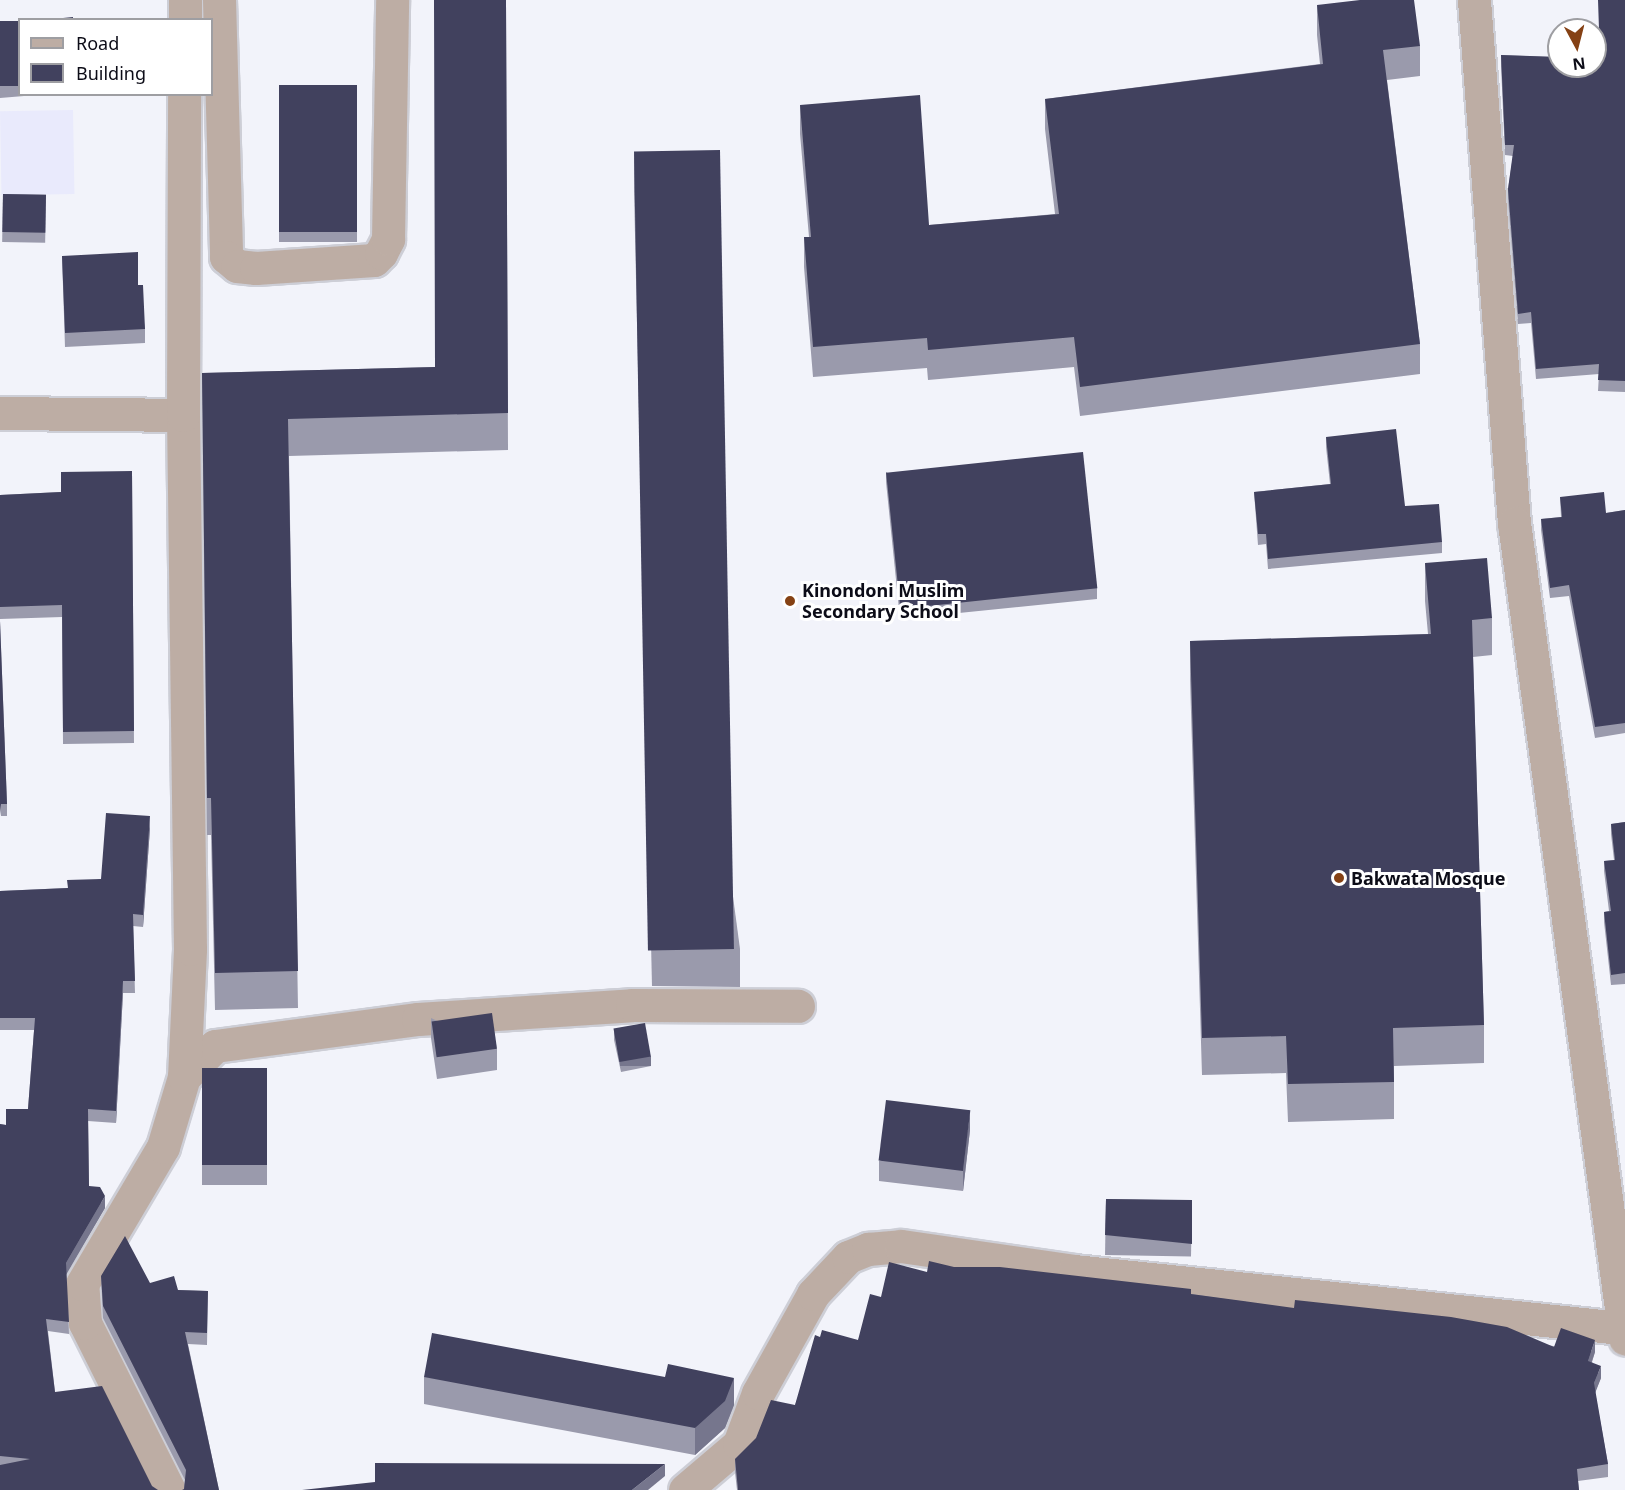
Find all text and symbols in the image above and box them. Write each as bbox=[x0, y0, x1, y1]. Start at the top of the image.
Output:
legend bbox=[18, 18, 213, 96]
north arrow bbox=[1547, 18, 1607, 78]
text: Road bbox=[76, 31, 119, 55]
text: N bbox=[1571, 52, 1587, 76]
text: Building bbox=[76, 61, 146, 85]
place label: Kinondoni Muslim Secondary School bbox=[802, 580, 964, 622]
marker: Kinondoni Muslim Secondary School bbox=[783, 594, 797, 608]
place label: Bakwata Mosque bbox=[1351, 867, 1505, 889]
marker: Bakwata Mosque bbox=[1332, 871, 1346, 885]

